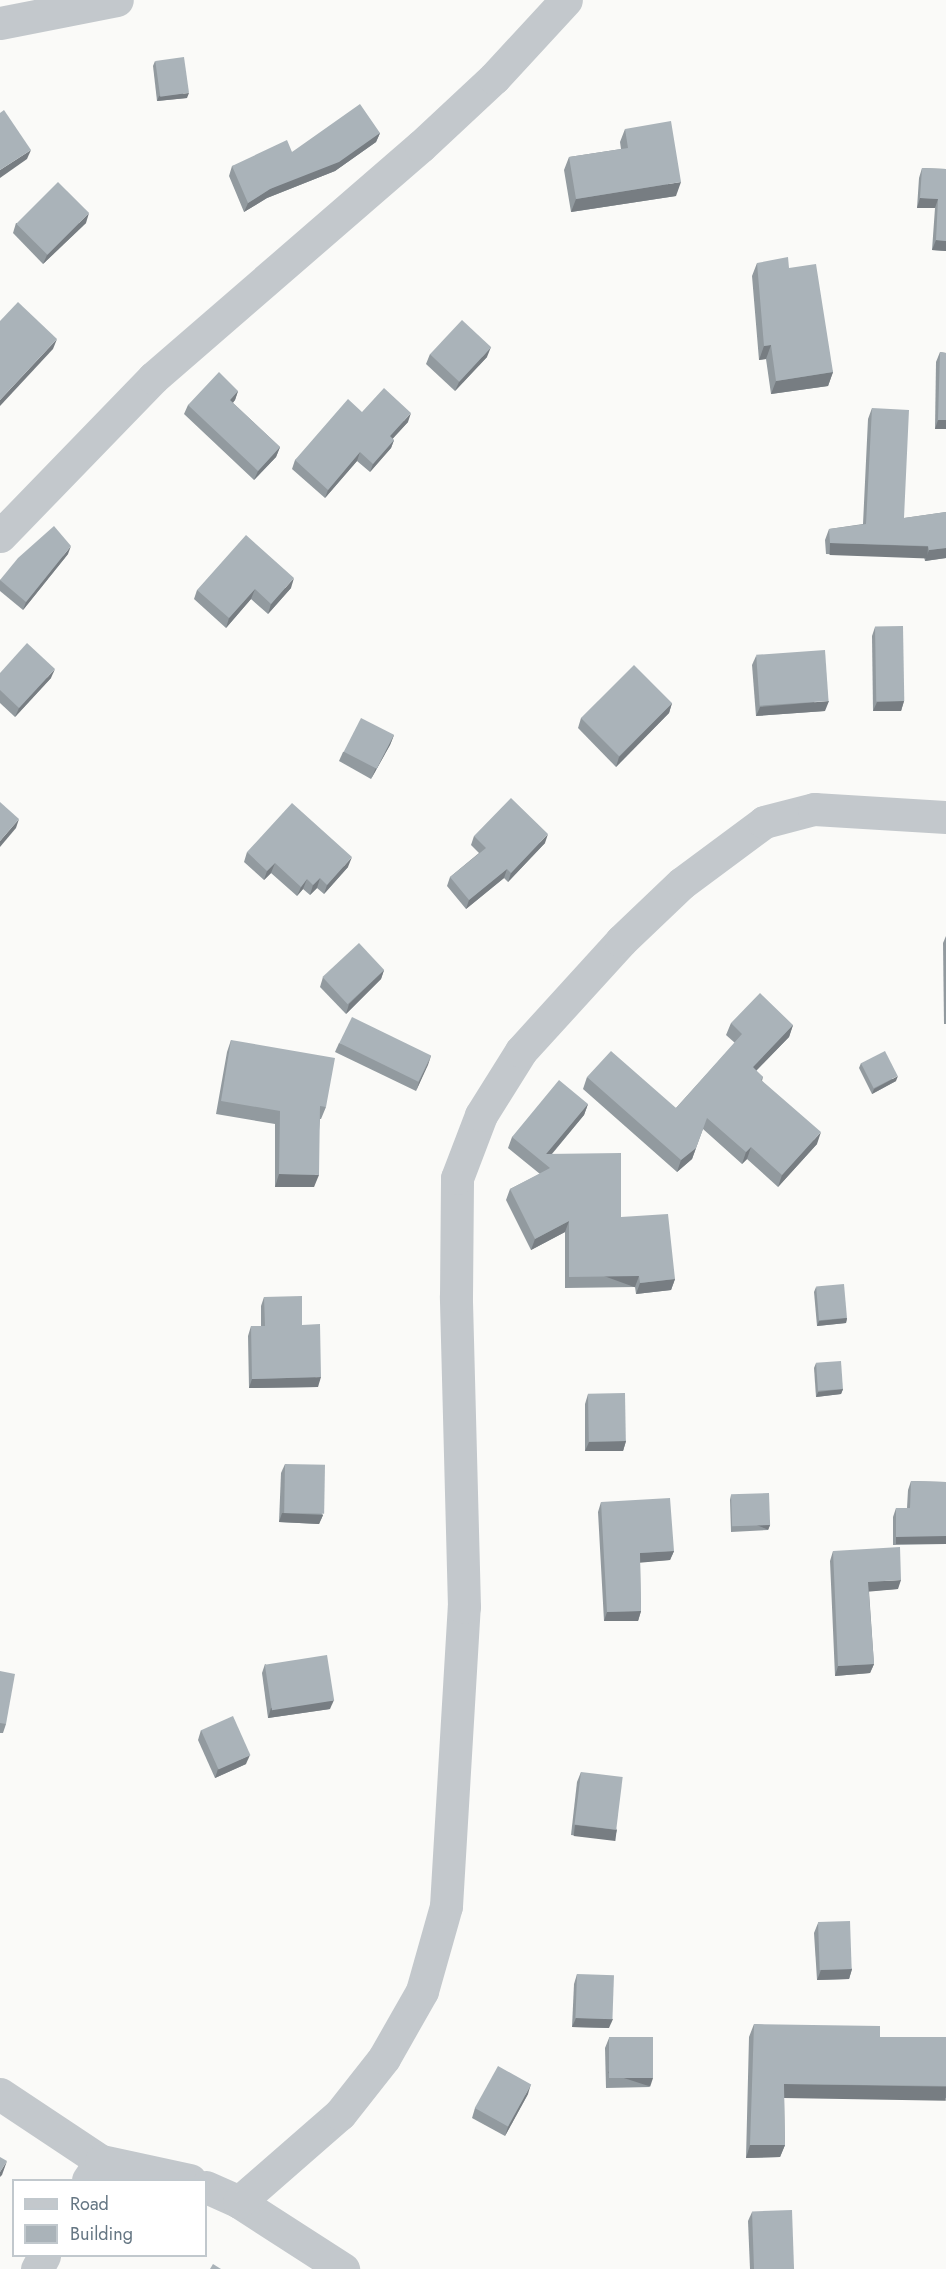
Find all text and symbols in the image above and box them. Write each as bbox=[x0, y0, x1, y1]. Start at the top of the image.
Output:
legend bbox=[12, 2179, 207, 2257]
text: Road bbox=[70, 2191, 109, 2217]
text: Building bbox=[70, 2221, 133, 2247]

